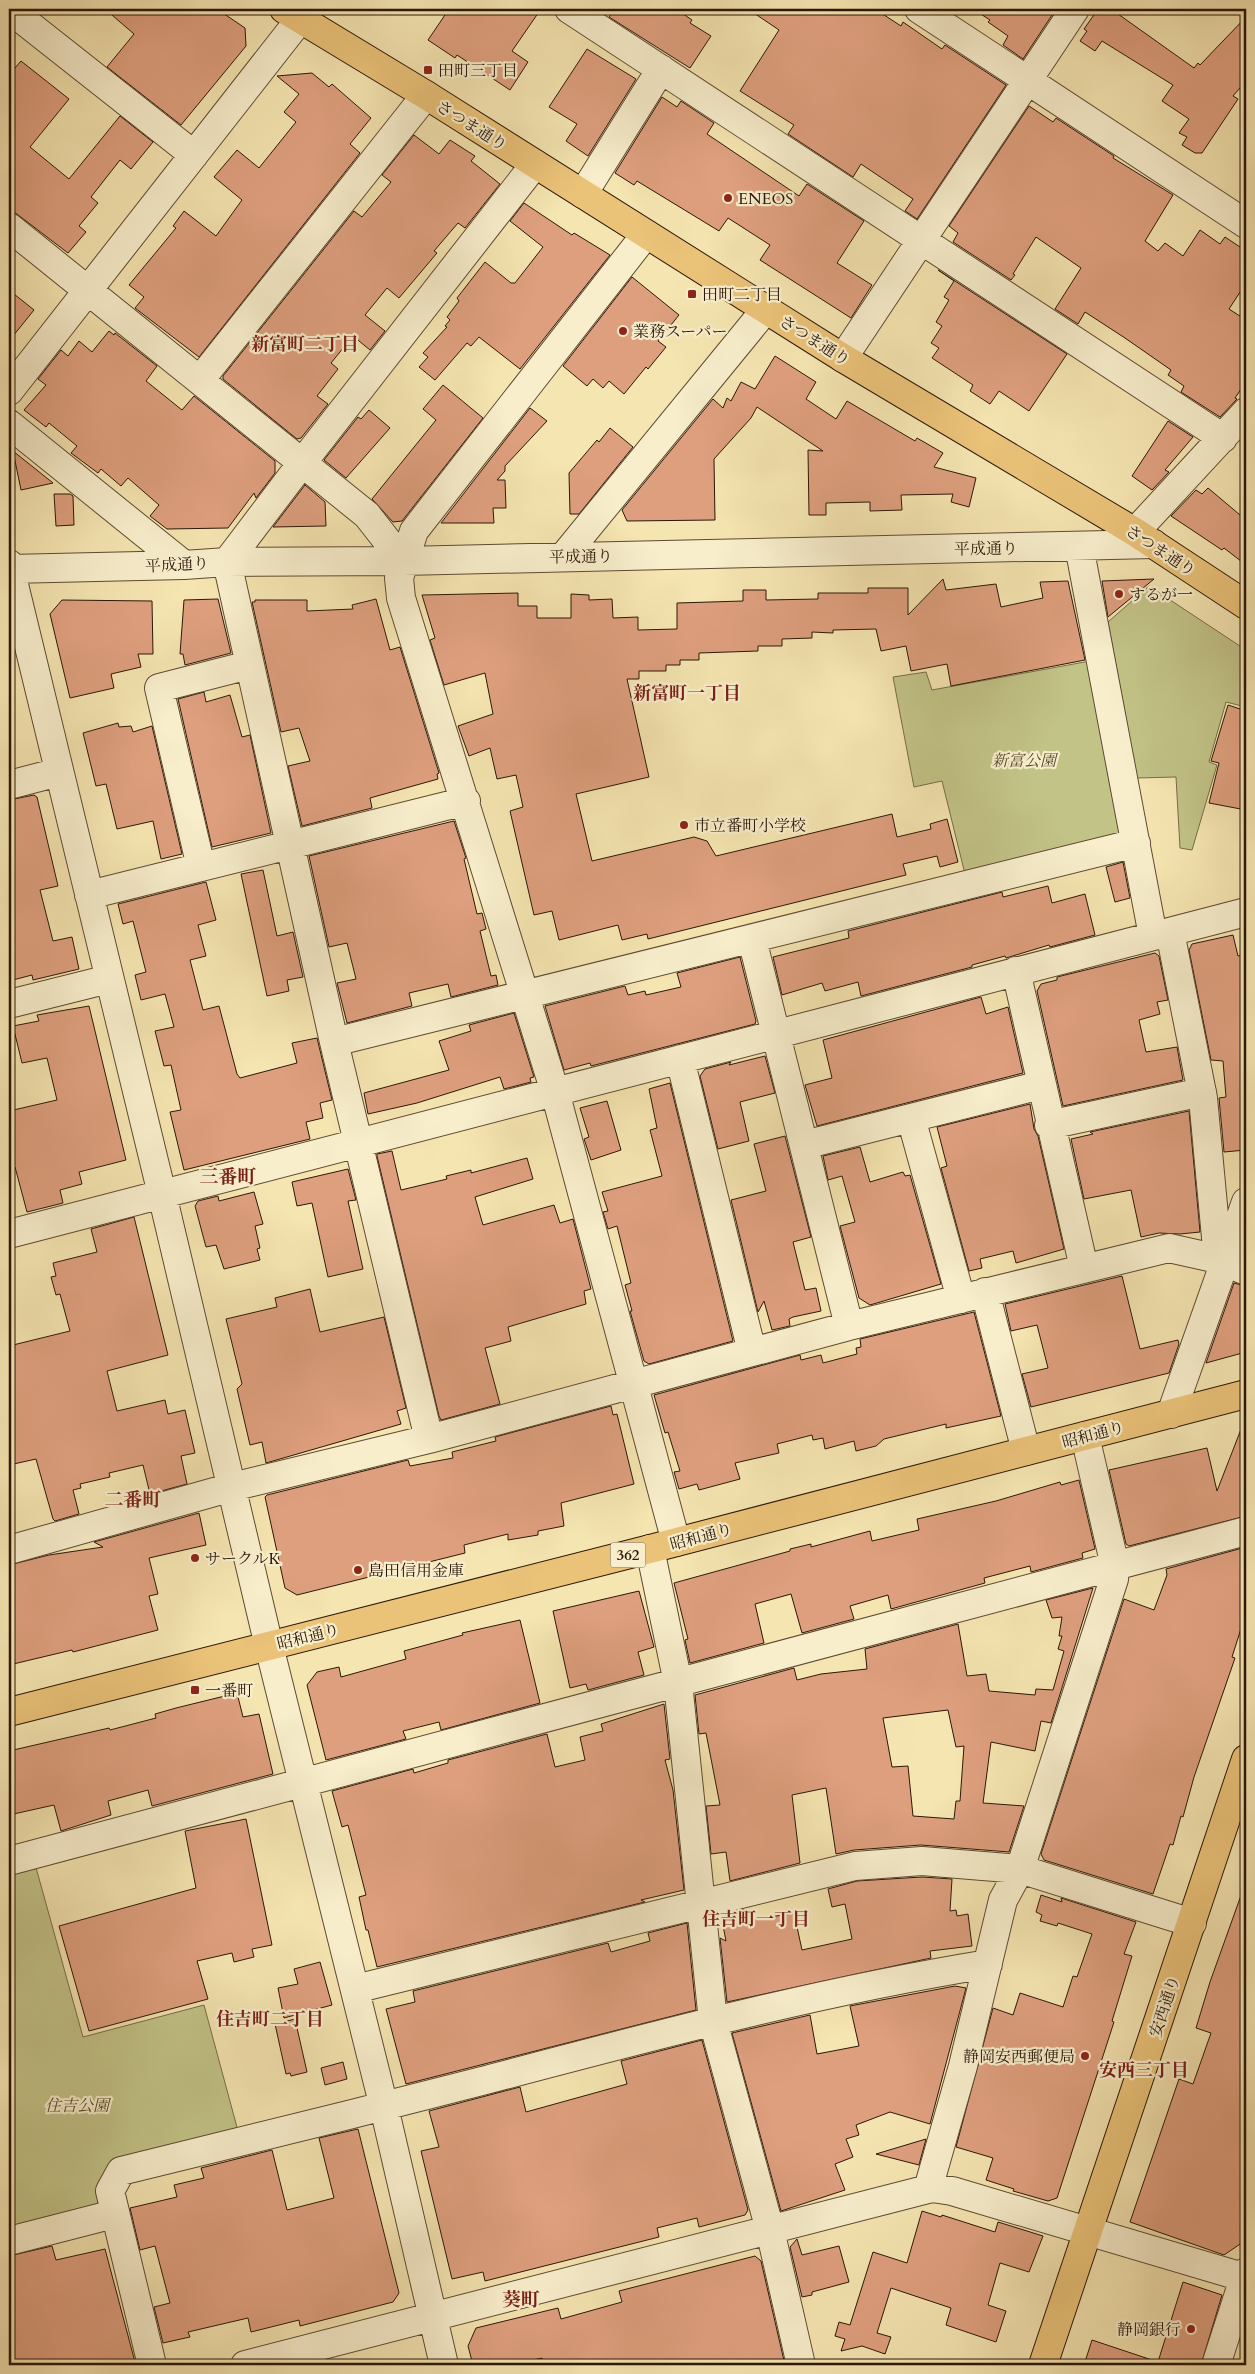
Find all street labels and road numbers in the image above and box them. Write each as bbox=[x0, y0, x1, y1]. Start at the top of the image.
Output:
street label: さつま通り bbox=[432, 95, 511, 156]
street label: さつま通り bbox=[775, 310, 854, 371]
street label: さつま通り bbox=[1121, 520, 1200, 582]
street label: 平成通り bbox=[954, 537, 1018, 561]
street label: 平成通り bbox=[549, 545, 613, 569]
street label: 平成通り bbox=[145, 552, 210, 578]
street label: 昭和通り bbox=[1059, 1416, 1127, 1454]
street label: 昭和通り bbox=[667, 1518, 735, 1556]
road number: 362 bbox=[610, 1542, 646, 1568]
street label: 昭和通り bbox=[275, 1619, 342, 1655]
street label: 安西通り bbox=[1145, 1972, 1185, 2040]

